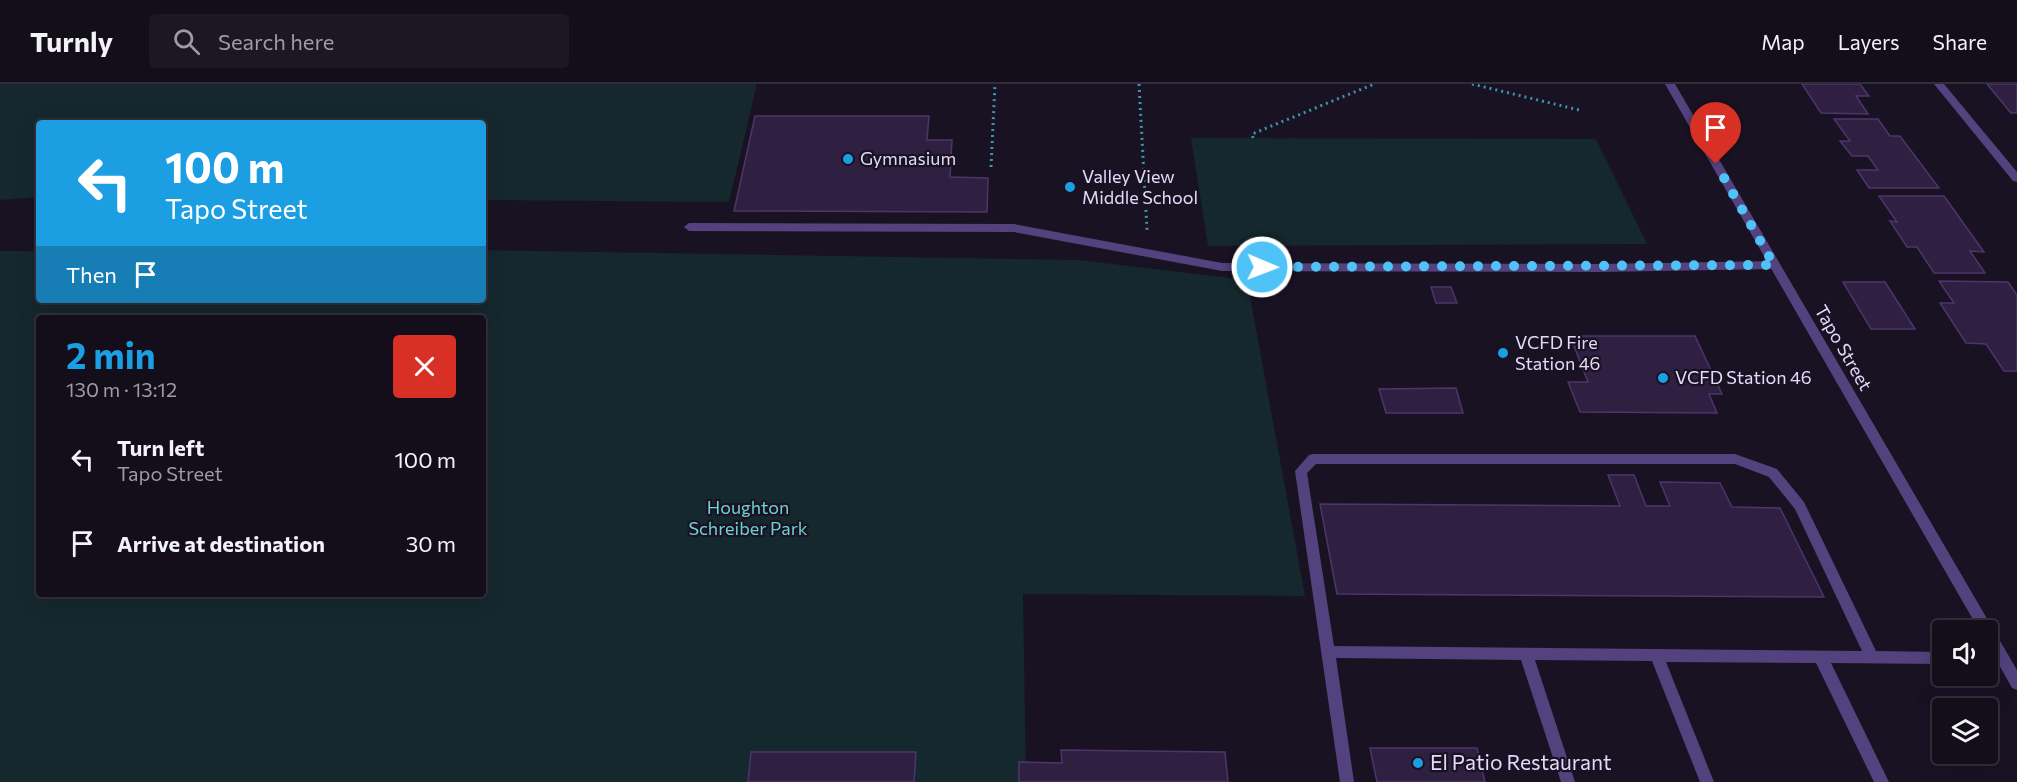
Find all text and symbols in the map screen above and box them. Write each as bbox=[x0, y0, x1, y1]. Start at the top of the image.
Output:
search box bbox=[149, 14, 569, 68]
text: Turnly bbox=[30, 24, 113, 58]
icon: search bbox=[170, 25, 203, 58]
text: Search here bbox=[218, 28, 334, 55]
text: Map bbox=[1761, 29, 1805, 54]
text: Layers bbox=[1838, 29, 1900, 54]
text: Share bbox=[1933, 29, 1987, 54]
pin bbox=[1690, 102, 1741, 164]
icon: arrive bbox=[1699, 111, 1732, 144]
text: 100 m bbox=[165, 140, 285, 192]
icon: left bbox=[66, 144, 144, 222]
place label: Gymnasium bbox=[860, 147, 956, 169]
marker: Gymnasium bbox=[841, 152, 855, 166]
place label: Valley View Middle School bbox=[1082, 165, 1198, 208]
marker: Valley View Middle School bbox=[1063, 180, 1077, 194]
text: Tapo Street bbox=[165, 192, 308, 225]
position arrow bbox=[1230, 235, 1294, 299]
icon: arrive bbox=[129, 258, 162, 291]
text: Then bbox=[66, 261, 117, 288]
street label: Tapo Street bbox=[1811, 301, 1877, 394]
place label: VCFD Fire Station 46 bbox=[1515, 331, 1600, 374]
text: 2 min bbox=[66, 332, 156, 376]
button: close bbox=[393, 335, 456, 398]
marker: VCFD Fire Station 46 bbox=[1496, 346, 1510, 360]
place label: VCFD Station 46 bbox=[1675, 366, 1812, 388]
marker: VCFD Station 46 bbox=[1656, 371, 1670, 385]
text: 130 m · 13:12 bbox=[66, 377, 177, 401]
text: Turn left bbox=[117, 434, 204, 461]
icon: left bbox=[66, 443, 99, 476]
text: 100 m bbox=[394, 446, 456, 473]
text: Tapo Street bbox=[117, 461, 223, 485]
park label: Houghton Schreiber Park bbox=[688, 496, 808, 539]
icon: arrive bbox=[66, 527, 99, 560]
text: Arrive at destination bbox=[117, 530, 325, 557]
text: 30 m bbox=[406, 530, 456, 557]
map controls bbox=[1932, 620, 1998, 764]
button: sound bbox=[1932, 620, 1998, 686]
button: layers bbox=[1932, 698, 1998, 764]
place label: El Patio Restaurant bbox=[1430, 749, 1612, 774]
marker: El Patio Restaurant bbox=[1411, 756, 1425, 770]

